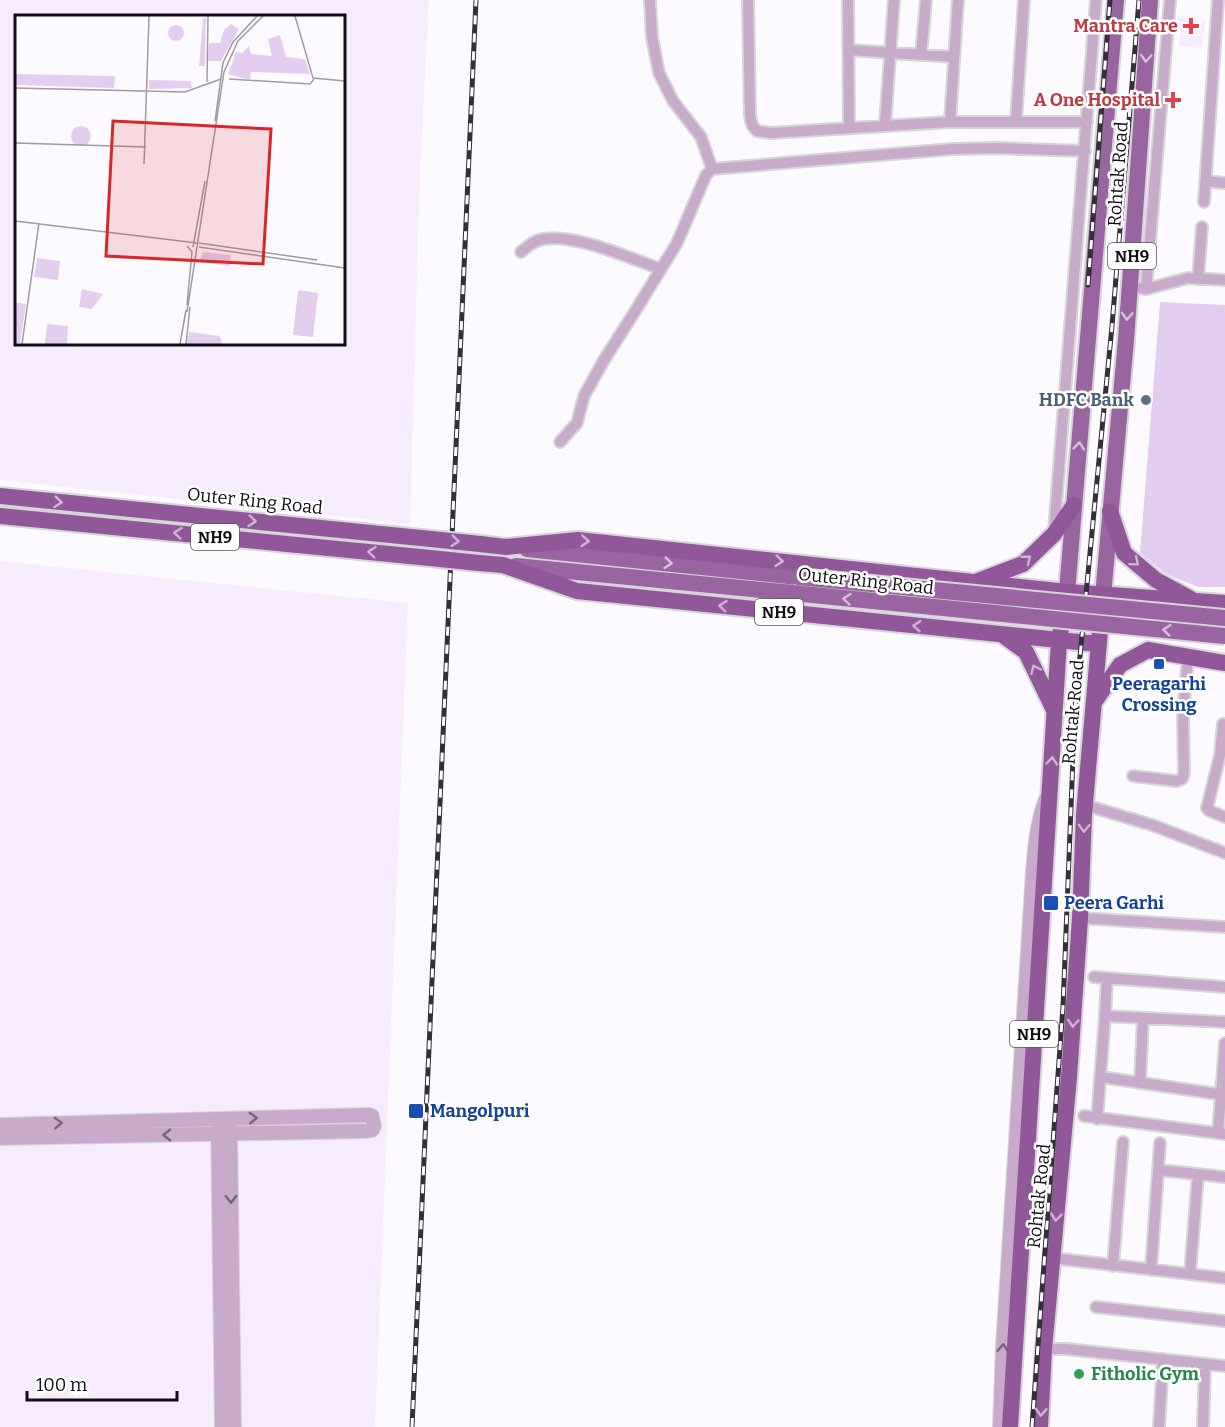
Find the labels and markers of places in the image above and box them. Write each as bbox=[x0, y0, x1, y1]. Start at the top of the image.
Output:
place label: Mantra Care bbox=[1073, 15, 1178, 37]
marker: Mantra Care bbox=[1182, 17, 1200, 35]
place label: A One Hospital bbox=[1034, 89, 1160, 111]
marker: A One Hospital bbox=[1164, 91, 1182, 109]
place label: HDFC Bank bbox=[1039, 389, 1134, 411]
marker: HDFC Bank bbox=[1139, 393, 1153, 407]
marker: Peeragarhi Crossing bbox=[1152, 657, 1166, 671]
place label: Peeragarhi Crossing bbox=[1112, 673, 1206, 716]
place label: Peera Garhi bbox=[1064, 892, 1164, 914]
marker: Peera Garhi bbox=[1042, 894, 1060, 912]
place label: Mangolpuri bbox=[430, 1100, 530, 1122]
marker: Mangolpuri bbox=[407, 1102, 425, 1120]
place label: Fitholic Gym bbox=[1091, 1363, 1199, 1385]
marker: Fitholic Gym bbox=[1072, 1367, 1086, 1381]

